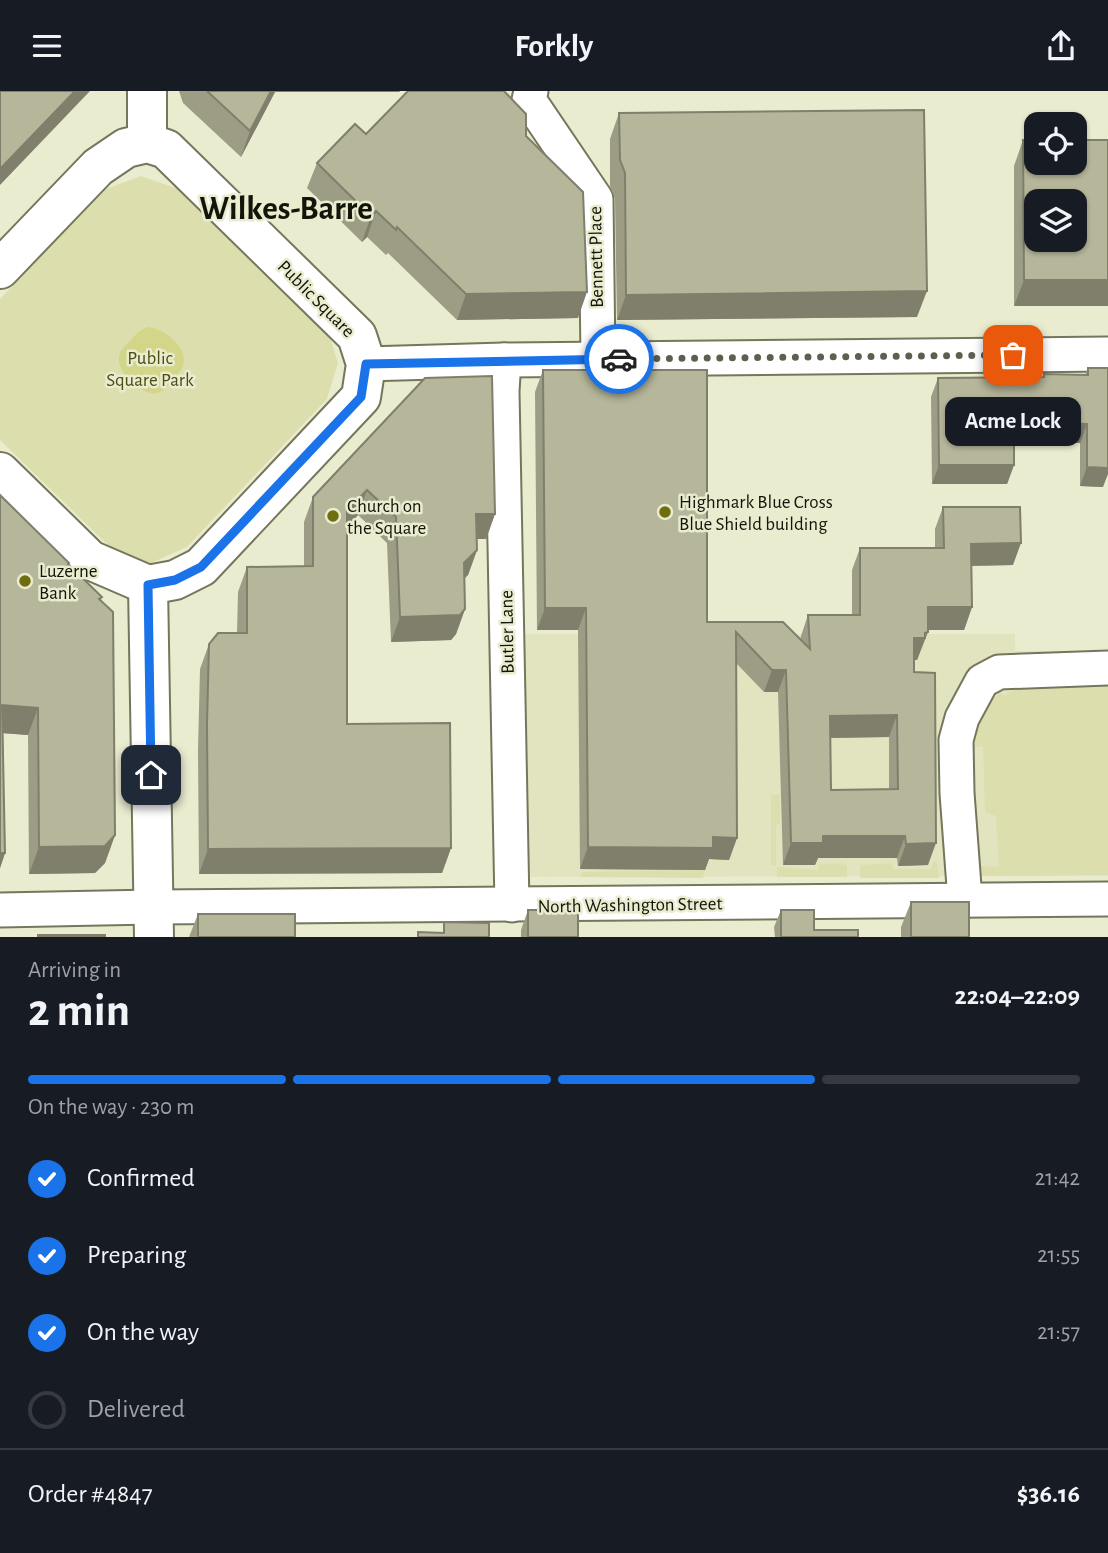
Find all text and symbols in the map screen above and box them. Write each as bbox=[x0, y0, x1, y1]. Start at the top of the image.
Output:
icon: menu bbox=[28, 27, 66, 65]
icon: share bbox=[1042, 27, 1080, 65]
text: Forkly bbox=[515, 30, 593, 62]
map controls bbox=[1024, 112, 1087, 252]
button: locate bbox=[1024, 112, 1087, 175]
button: layers bbox=[1024, 189, 1087, 252]
district label: Wilkes-Barre bbox=[199, 193, 373, 226]
street label: Bennett Place bbox=[586, 206, 607, 308]
street label: Public Square bbox=[274, 257, 358, 341]
courier bbox=[584, 324, 654, 394]
pin bbox=[983, 325, 1043, 385]
icon: bag bbox=[994, 336, 1032, 374]
icon: car bbox=[600, 340, 638, 378]
park label: Public Square Park bbox=[106, 349, 194, 390]
callout: Acme Lock bbox=[945, 397, 1081, 446]
text: Acme Lock bbox=[965, 410, 1061, 433]
place label: Highmark Blue Cross Blue Shield building bbox=[679, 493, 833, 534]
place label: Church on the Square bbox=[347, 497, 426, 538]
marker: Highmark Blue Cross Blue Shield building bbox=[657, 504, 673, 520]
marker: Church on the Square bbox=[325, 508, 341, 524]
place label: Luzerne Bank bbox=[39, 562, 98, 603]
marker: Luzerne Bank bbox=[17, 573, 33, 589]
street label: Butler Lane bbox=[497, 590, 518, 674]
pin bbox=[121, 745, 181, 805]
icon: home bbox=[132, 756, 170, 794]
street label: North Washington Street bbox=[537, 894, 723, 917]
text: Arriving in bbox=[28, 959, 121, 982]
text: 22:04–22:09 bbox=[954, 983, 1080, 1009]
text: 2 min bbox=[28, 988, 130, 1034]
text: On the way · 230 m bbox=[28, 1096, 194, 1119]
icon: check bbox=[28, 1160, 66, 1198]
text: Confirmed bbox=[87, 1165, 195, 1191]
text: 21:42 bbox=[1035, 1167, 1080, 1190]
icon: check bbox=[28, 1237, 66, 1275]
text: Preparing bbox=[87, 1242, 186, 1268]
text: 21:55 bbox=[1037, 1244, 1080, 1267]
icon: check bbox=[28, 1314, 66, 1352]
text: On the way bbox=[87, 1319, 199, 1345]
text: 21:57 bbox=[1037, 1321, 1080, 1344]
text: Delivered bbox=[87, 1396, 185, 1422]
text: Order #4847 bbox=[28, 1481, 153, 1507]
text: $36.16 bbox=[1017, 1481, 1080, 1507]

